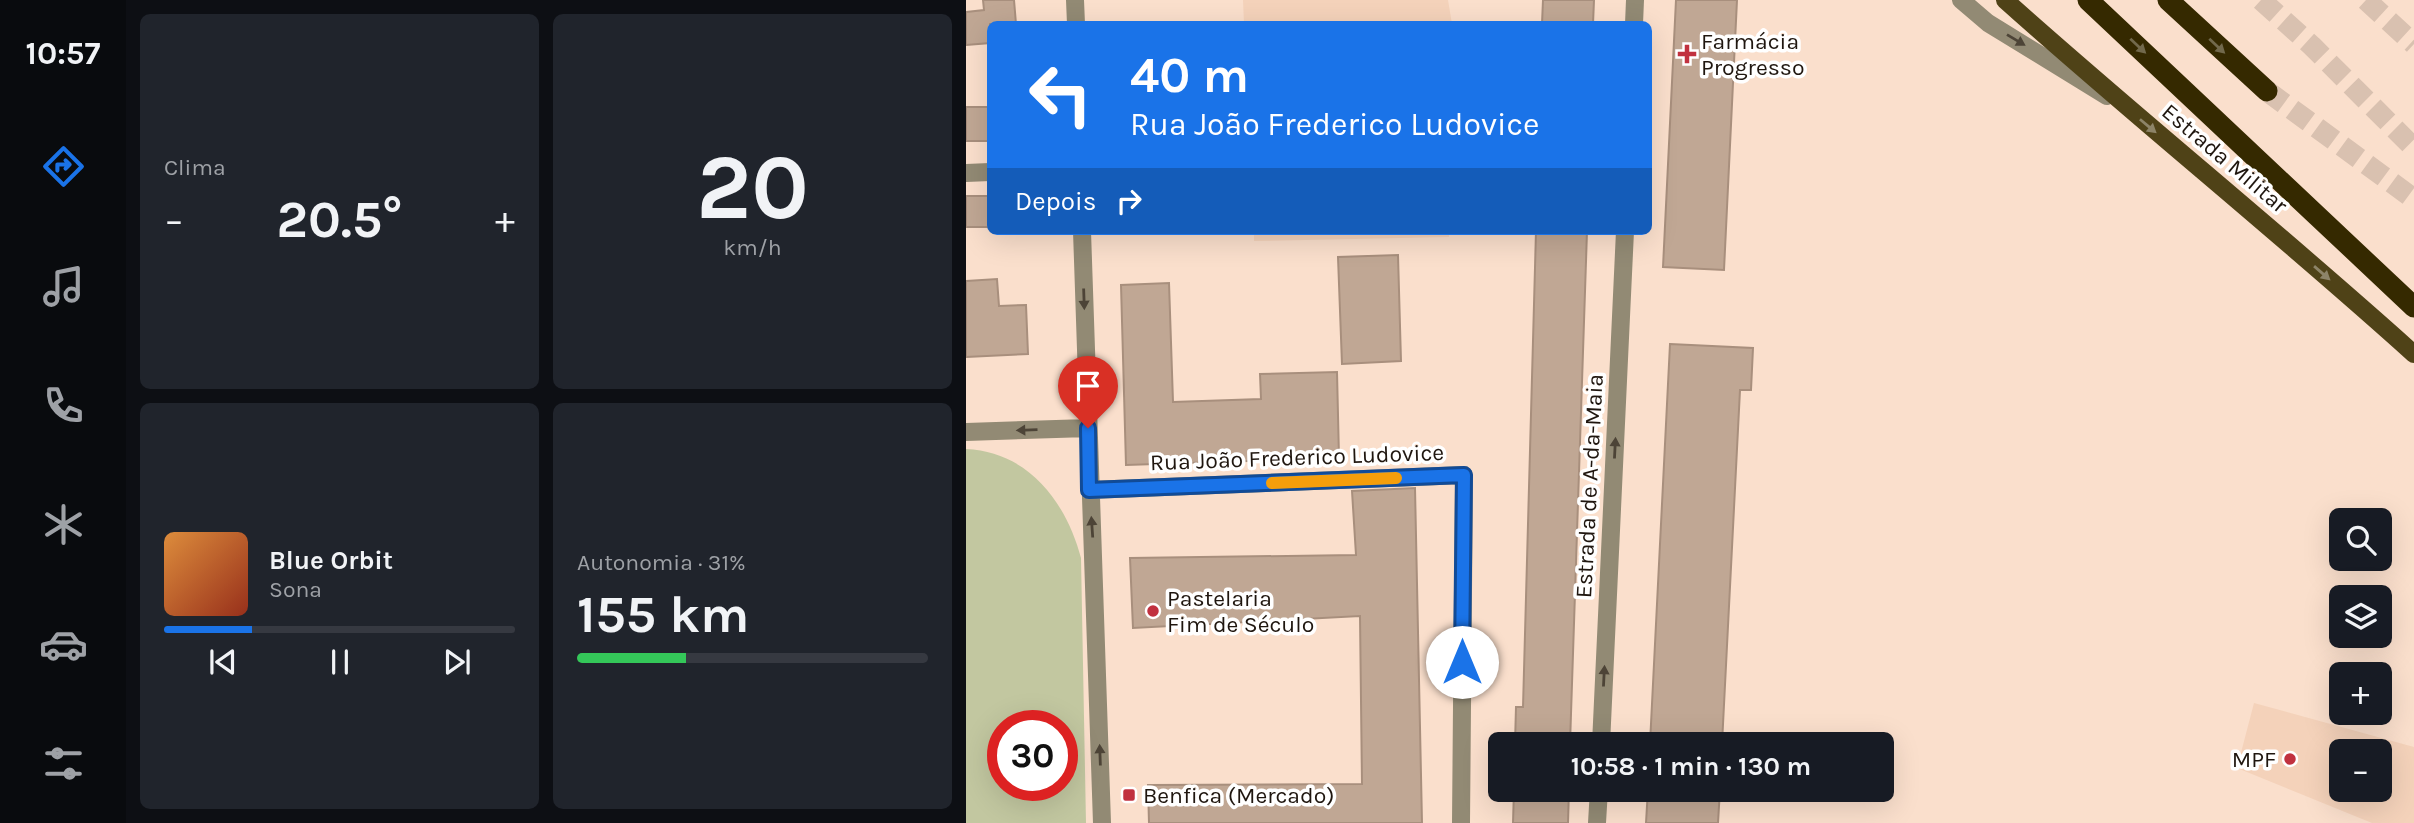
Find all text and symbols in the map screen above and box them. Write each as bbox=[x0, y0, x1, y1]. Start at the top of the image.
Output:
place label: Farmácia Progresso bbox=[1701, 28, 1804, 81]
one-way arrow bbox=[2006, 34, 2025, 46]
text: 10:57 bbox=[26, 35, 100, 72]
one-way arrow bbox=[2208, 37, 2225, 53]
one-way arrow bbox=[2129, 38, 2146, 54]
marker: Farmácia Progresso bbox=[1679, 46, 1695, 62]
text: 40 m bbox=[1130, 47, 1249, 104]
icon: left bbox=[1015, 49, 1106, 140]
street label: Estrada Militar bbox=[2156, 98, 2293, 219]
text: Rua João Frederico Ludovice bbox=[1130, 106, 1540, 143]
one-way arrow bbox=[2139, 118, 2156, 133]
text: 20 bbox=[696, 135, 809, 241]
icon: directions bbox=[39, 142, 88, 191]
text: Clima bbox=[164, 154, 226, 181]
icon: right bbox=[1110, 182, 1148, 220]
text: Depois bbox=[1015, 186, 1096, 217]
text: 20.5° bbox=[277, 189, 403, 250]
text: − bbox=[164, 198, 184, 243]
text: + bbox=[495, 198, 515, 243]
text: km/h bbox=[723, 234, 782, 261]
icon: music bbox=[39, 262, 88, 311]
one-way arrow bbox=[2313, 265, 2331, 281]
one-way arrow bbox=[1078, 288, 1089, 310]
pin bbox=[1058, 356, 1118, 428]
icon: arrive bbox=[1069, 367, 1107, 405]
street label: Estrada de A-da-Maia bbox=[1570, 373, 1609, 599]
icon: phone bbox=[39, 381, 88, 430]
one-way arrow bbox=[1016, 424, 1038, 435]
one-way arrow bbox=[1609, 437, 1620, 459]
street label: Rua João Frederico Ludovice bbox=[1149, 439, 1445, 476]
icon: climate bbox=[39, 500, 88, 549]
map controls bbox=[2329, 508, 2392, 802]
button: search bbox=[2329, 508, 2392, 571]
one-way arrow bbox=[1086, 516, 1097, 538]
text: Blue Orbit bbox=[269, 545, 393, 576]
text: Autonomia · 31% bbox=[577, 549, 746, 576]
text: Sona bbox=[269, 576, 322, 603]
text: 155 km bbox=[577, 584, 749, 645]
place label: Pastelaria Fim de Século bbox=[1167, 585, 1314, 638]
button: layers bbox=[2329, 585, 2392, 648]
marker: Pastelaria Fim de Século bbox=[1145, 603, 1161, 619]
icon: car bbox=[39, 620, 88, 669]
position arrow bbox=[1425, 625, 1499, 699]
icon: previous bbox=[204, 643, 242, 681]
icon: pause bbox=[321, 643, 359, 681]
icon: next bbox=[438, 643, 476, 681]
button: + bbox=[2329, 662, 2392, 725]
one-way arrow bbox=[1599, 664, 1610, 686]
speed limit sign: 30 bbox=[987, 710, 1078, 801]
icon: filters bbox=[39, 739, 88, 788]
button: − bbox=[2329, 739, 2392, 802]
one-way arrow bbox=[1094, 744, 1106, 766]
place label: MPF bbox=[2232, 746, 2276, 773]
text: 10:58 · 1 min · 130 m bbox=[1571, 751, 1811, 782]
marker: MPF bbox=[2282, 751, 2298, 767]
place label: Benfica (Mercado) bbox=[1143, 782, 1334, 809]
marker: Benfica (Mercado) bbox=[1121, 787, 1137, 803]

